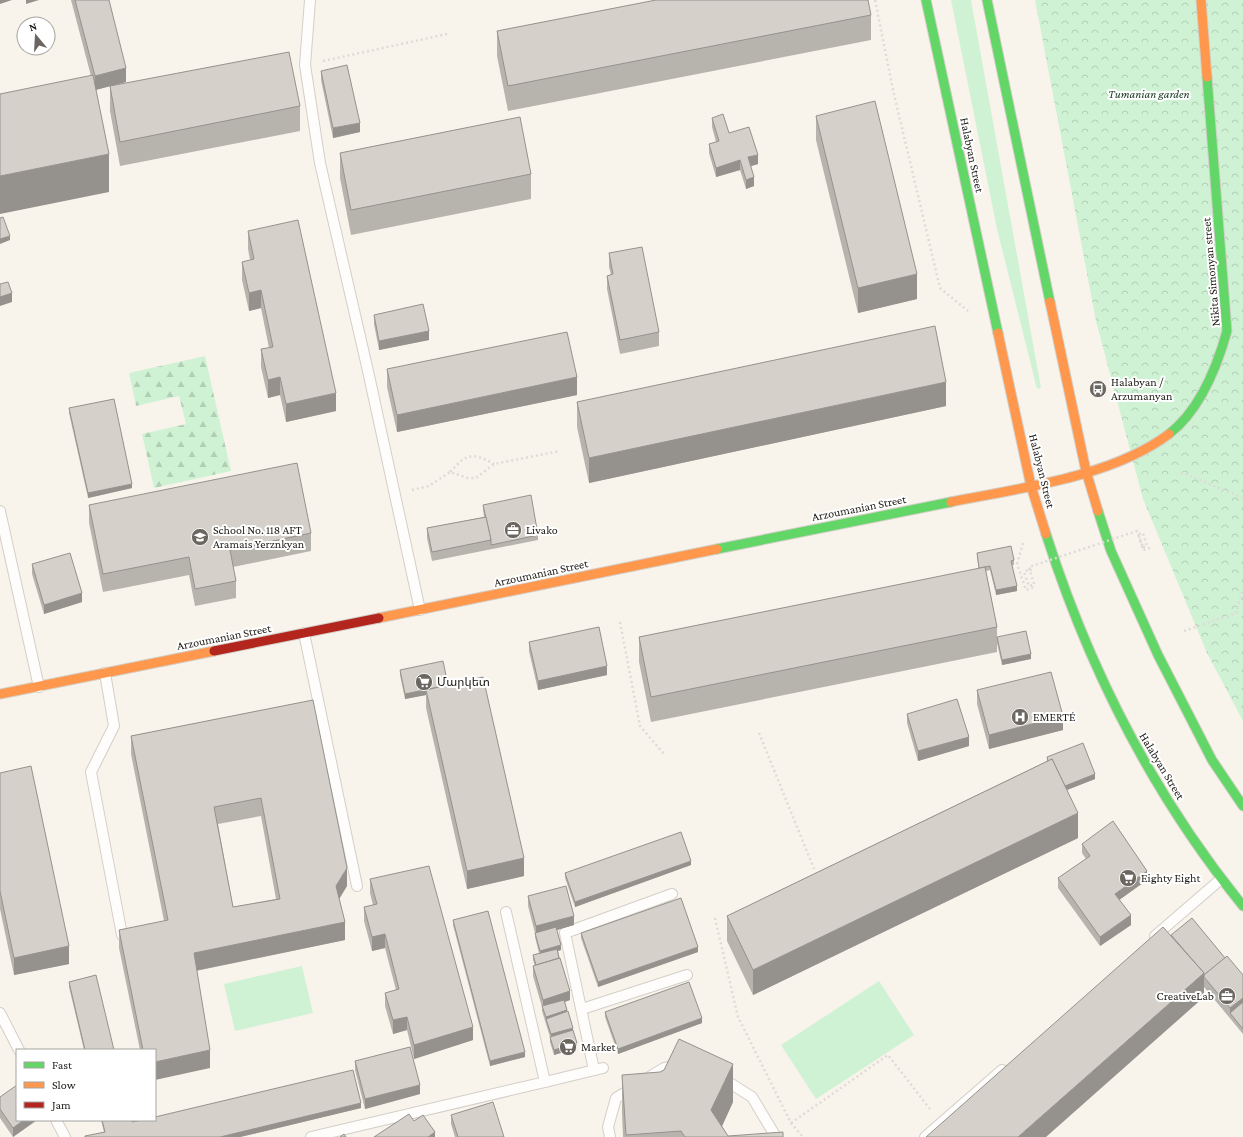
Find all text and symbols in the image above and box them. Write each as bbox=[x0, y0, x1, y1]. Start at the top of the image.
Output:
north arrow bbox=[16, 16, 56, 56]
text: N bbox=[27, 19, 39, 33]
park label: Tumanian garden bbox=[1108, 87, 1190, 101]
street label: Halabyan Street bbox=[957, 116, 987, 195]
street label: Nikita Simonyan street bbox=[1199, 216, 1223, 327]
place label: Halabyan / Arzumanyan bbox=[1111, 375, 1173, 403]
bus stop icon: Halabyan / Arzumanyan bbox=[1088, 379, 1108, 399]
street label: Halabyan Street bbox=[1026, 432, 1058, 511]
street label: Arzoumanian Street bbox=[811, 492, 908, 524]
office icon: Livako bbox=[503, 520, 523, 540]
place label: School No. 118 AFT Aramais Yerznkyan bbox=[213, 523, 305, 551]
place label: Livako bbox=[526, 523, 558, 537]
school or university icon: School No. 118 AFT Aramais Yerznkyan bbox=[190, 527, 210, 547]
street label: Arzoumanian Street bbox=[493, 556, 590, 590]
street label: Arzoumanian Street bbox=[176, 621, 273, 653]
supermarket icon: Մարկետ bbox=[414, 672, 434, 692]
place label: Մարկետ bbox=[437, 675, 490, 689]
hospital icon: EMERTÉ bbox=[1010, 707, 1030, 727]
place label: EMERTÉ bbox=[1033, 710, 1076, 724]
street label: Halabyan Street bbox=[1136, 730, 1188, 803]
supermarket icon: Eighty Eight bbox=[1118, 868, 1138, 888]
place label: Eighty Eight bbox=[1141, 871, 1201, 885]
office icon: CreativeLab bbox=[1217, 986, 1237, 1006]
place label: CreativeLab bbox=[1157, 989, 1214, 1003]
supermarket icon: Market bbox=[558, 1037, 578, 1057]
place label: Market bbox=[581, 1040, 617, 1054]
legend bbox=[16, 1049, 156, 1121]
text: Fast bbox=[52, 1058, 73, 1072]
text: Slow bbox=[52, 1078, 76, 1092]
text: Jam bbox=[51, 1098, 71, 1112]

